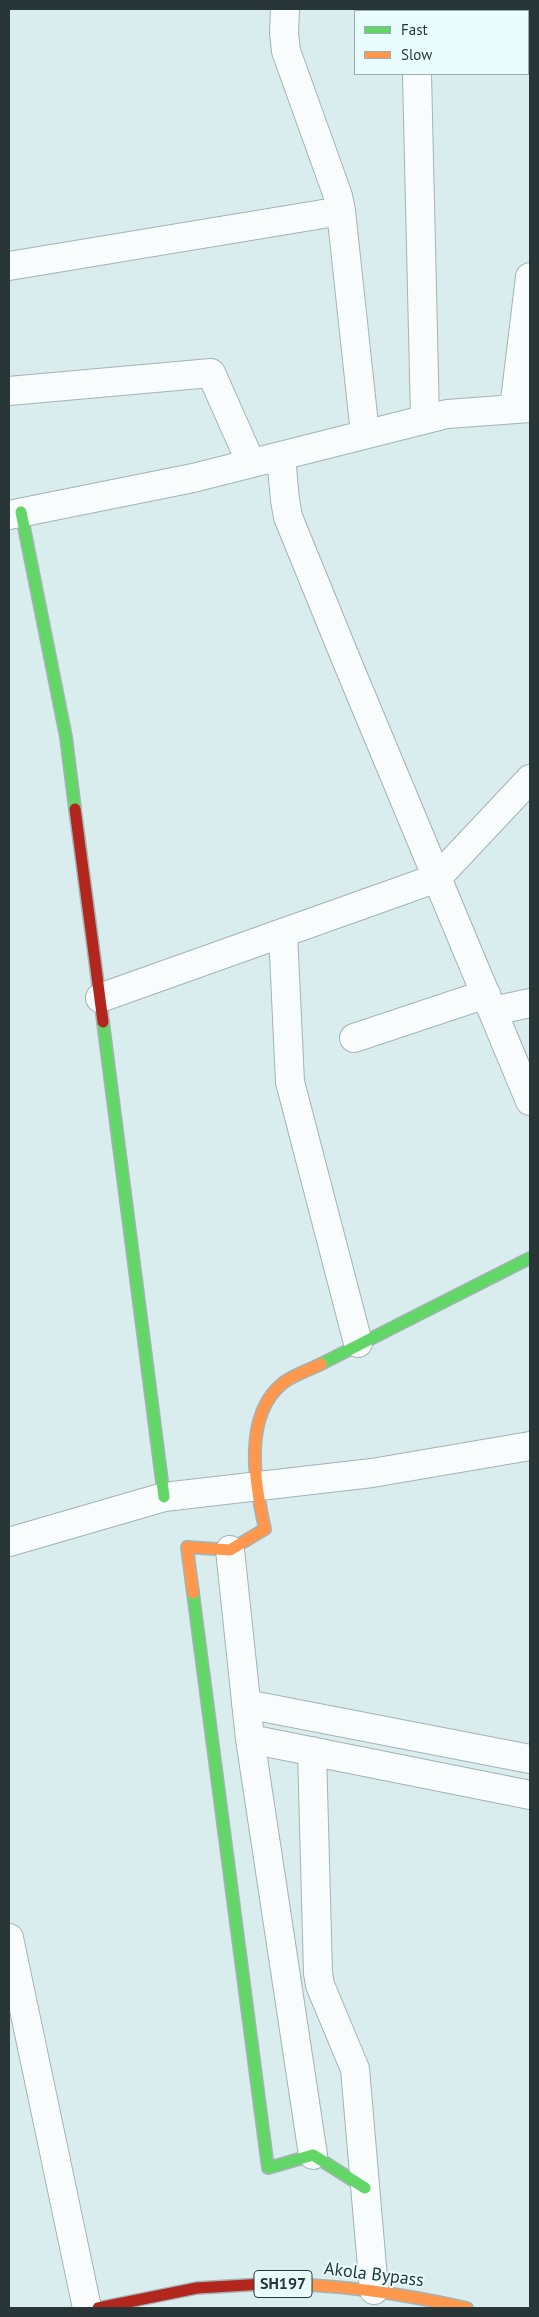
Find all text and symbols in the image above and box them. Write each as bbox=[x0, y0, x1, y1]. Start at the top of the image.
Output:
legend bbox=[354, 10, 529, 75]
text: Fast bbox=[401, 20, 428, 39]
text: Slow bbox=[401, 45, 432, 64]
street label: Akola Bypass bbox=[323, 2258, 425, 2292]
road number: SH197 bbox=[254, 2270, 312, 2298]

